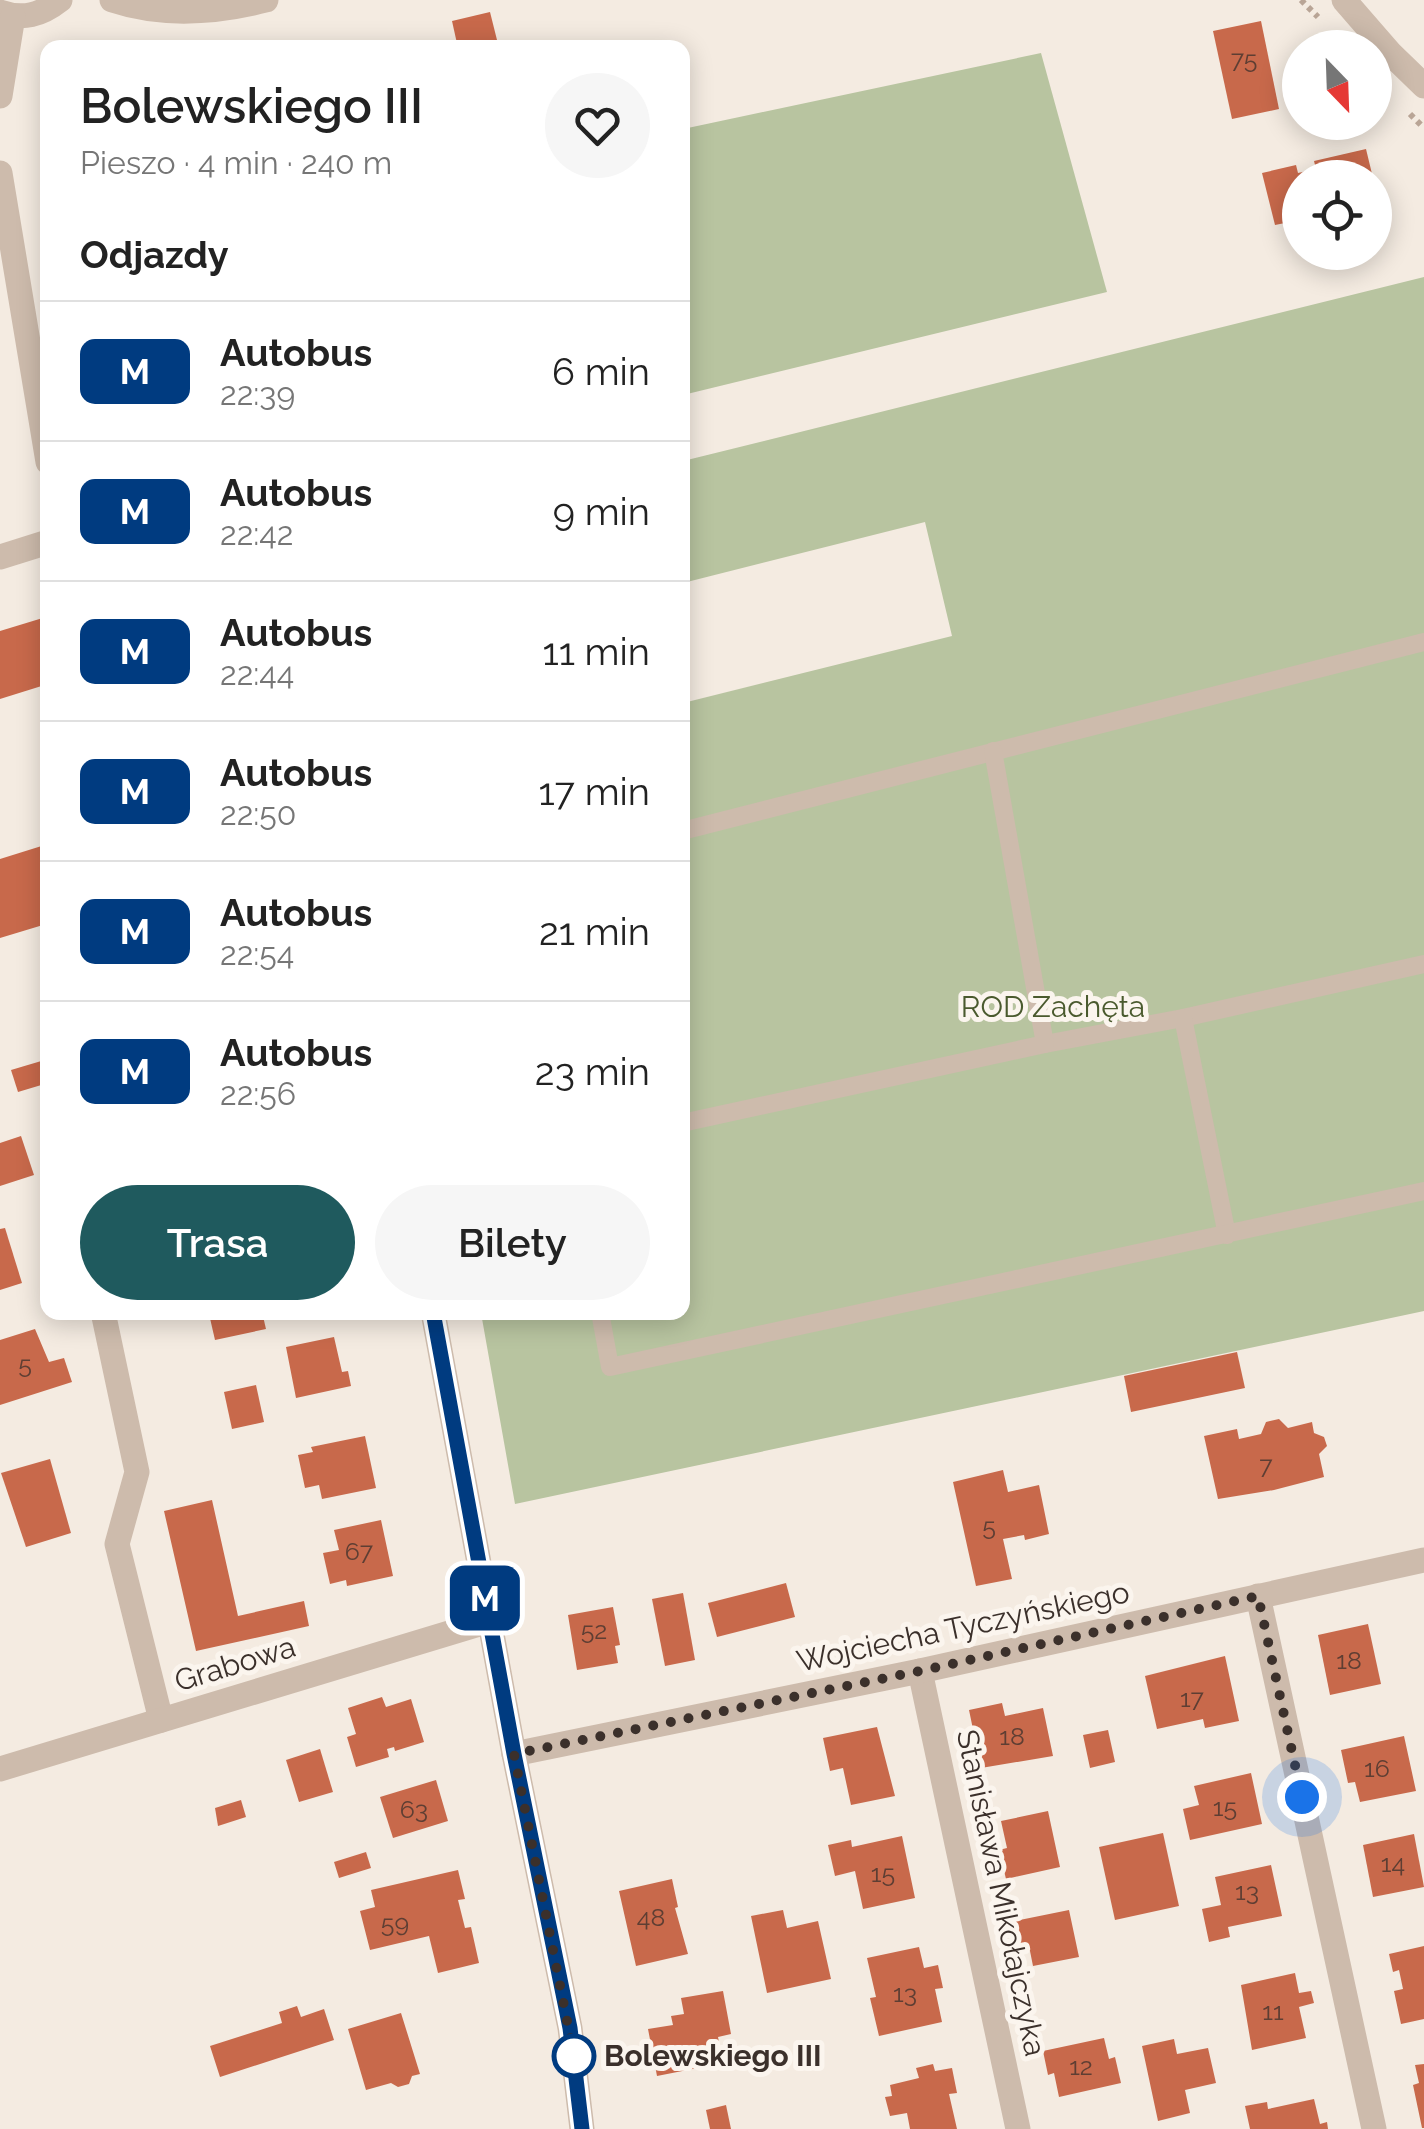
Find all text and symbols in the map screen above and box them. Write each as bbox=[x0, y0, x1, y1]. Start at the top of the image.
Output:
north arrow bbox=[1282, 30, 1392, 140]
map controls bbox=[1282, 30, 1392, 270]
house number: 75 bbox=[1231, 44, 1257, 74]
button: heart bbox=[545, 73, 650, 178]
text: Bolewskiego III bbox=[80, 78, 423, 134]
text: Pieszo · 4 min · 240 m bbox=[80, 144, 392, 181]
button: locate bbox=[1282, 160, 1392, 270]
text: Odjazdy bbox=[80, 232, 229, 277]
text: Autobus bbox=[220, 330, 372, 375]
text: 6 min bbox=[552, 349, 650, 394]
text: M bbox=[120, 351, 150, 392]
text: 22:39 bbox=[220, 375, 295, 412]
text: Autobus bbox=[220, 470, 372, 515]
text: 9 min bbox=[553, 489, 650, 534]
text: M bbox=[120, 491, 150, 532]
text: 22:42 bbox=[220, 515, 294, 552]
text: Autobus bbox=[220, 610, 372, 655]
text: 11 min bbox=[542, 629, 650, 674]
text: M bbox=[120, 631, 150, 672]
text: 22:44 bbox=[220, 655, 294, 692]
text: Autobus bbox=[220, 750, 372, 795]
text: 17 min bbox=[539, 769, 650, 814]
text: M bbox=[120, 771, 150, 812]
text: 22:50 bbox=[220, 795, 296, 832]
text: Autobus bbox=[220, 890, 372, 935]
text: 21 min bbox=[539, 909, 650, 954]
text: M bbox=[120, 911, 150, 952]
text: 22:54 bbox=[220, 935, 294, 972]
park label: ROD Zachęta bbox=[961, 989, 1145, 1024]
text: Autobus bbox=[220, 1030, 372, 1075]
text: 23 min bbox=[535, 1049, 650, 1094]
text: M bbox=[120, 1051, 150, 1092]
text: 22:56 bbox=[220, 1075, 296, 1112]
button: Trasa bbox=[80, 1185, 355, 1300]
button: Bilety bbox=[375, 1185, 650, 1300]
house number: 5 bbox=[18, 1349, 32, 1379]
house number: 7 bbox=[1259, 1450, 1273, 1480]
house number: 5 bbox=[982, 1511, 996, 1541]
house number: 67 bbox=[345, 1536, 374, 1566]
line badge: M bbox=[452, 1566, 518, 1630]
street label: Wojciecha Tyczyńskiego bbox=[793, 1574, 1132, 1679]
text: M bbox=[470, 1578, 500, 1619]
house number: 52 bbox=[581, 1615, 607, 1645]
street label: Grabowa bbox=[170, 1629, 299, 1698]
house number: 18 bbox=[1336, 1645, 1362, 1675]
house number: 17 bbox=[1180, 1683, 1205, 1713]
house number: 18 bbox=[999, 1721, 1025, 1751]
street label: Stanisława Mikołajczyka bbox=[950, 1726, 1053, 2059]
house number: 16 bbox=[1364, 1753, 1390, 1783]
your location bbox=[1277, 1772, 1327, 1822]
house number: 15 bbox=[1213, 1792, 1237, 1822]
house number: 63 bbox=[400, 1794, 428, 1824]
house number: 14 bbox=[1381, 1848, 1405, 1878]
house number: 15 bbox=[871, 1858, 895, 1888]
house number: 13 bbox=[1235, 1876, 1259, 1906]
house number: 48 bbox=[637, 1902, 665, 1932]
house number: 59 bbox=[381, 1908, 409, 1938]
house number: 13 bbox=[893, 1978, 917, 2008]
house number: 11 bbox=[1262, 1996, 1284, 2026]
marker: Bolewskiego III bbox=[553, 2035, 595, 2077]
place label: Bolewskiego III bbox=[604, 2038, 822, 2073]
house number: 12 bbox=[1069, 2051, 1093, 2081]

